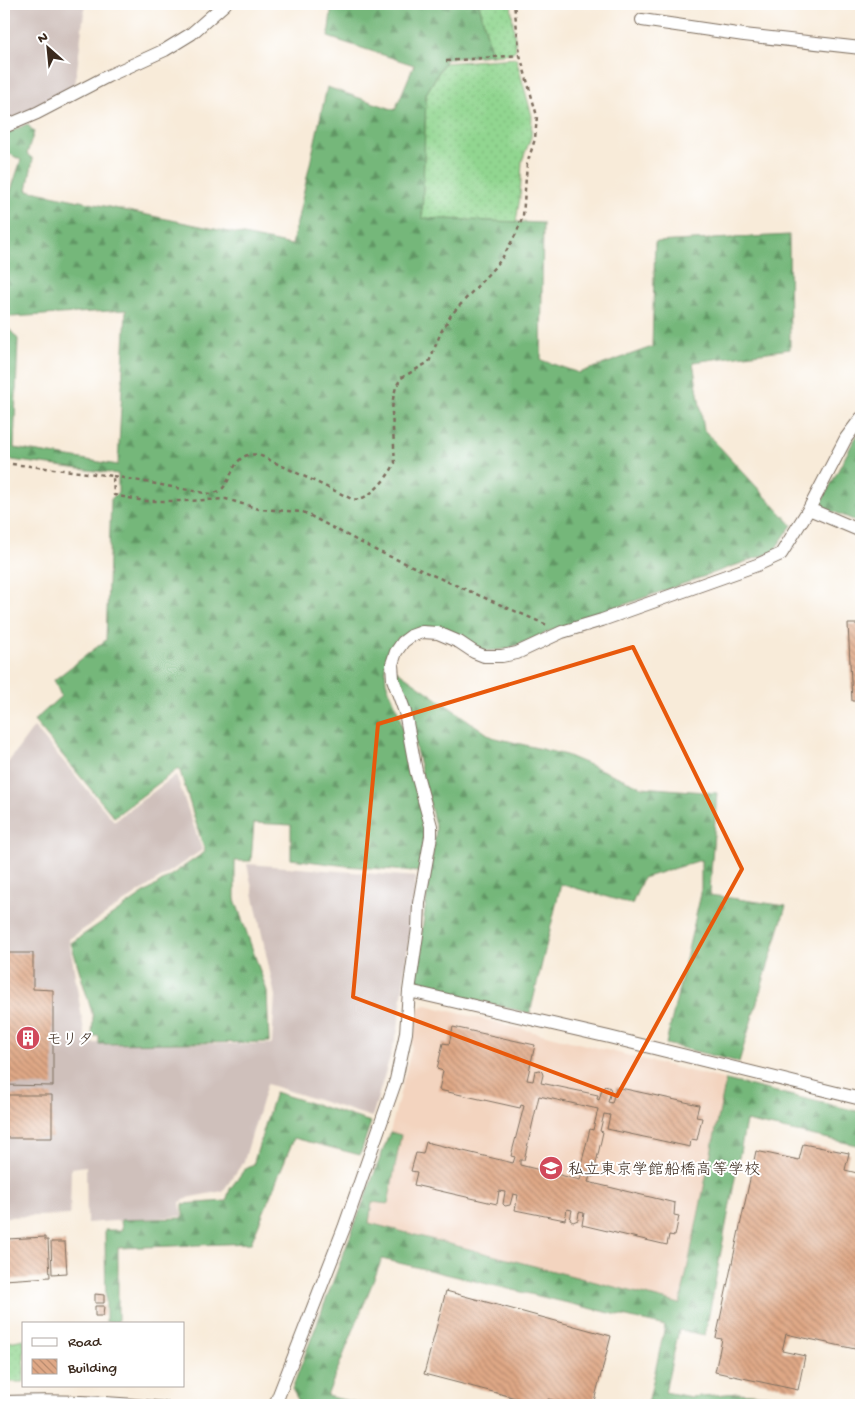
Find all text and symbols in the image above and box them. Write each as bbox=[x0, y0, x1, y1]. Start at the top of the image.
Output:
north arrow bbox=[22, 22, 72, 72]
text: N bbox=[35, 29, 51, 48]
building icon: モリタ bbox=[15, 1025, 41, 1051]
place label: モリタ bbox=[46, 1032, 94, 1051]
school or university icon: 私立東京学館船橋高等学校 bbox=[538, 1155, 564, 1181]
place label: 私立東京学館船橋高等学校 bbox=[568, 1160, 760, 1181]
legend bbox=[22, 1322, 185, 1386]
text: Road bbox=[68, 1334, 102, 1352]
text: Building bbox=[67, 1360, 117, 1378]

